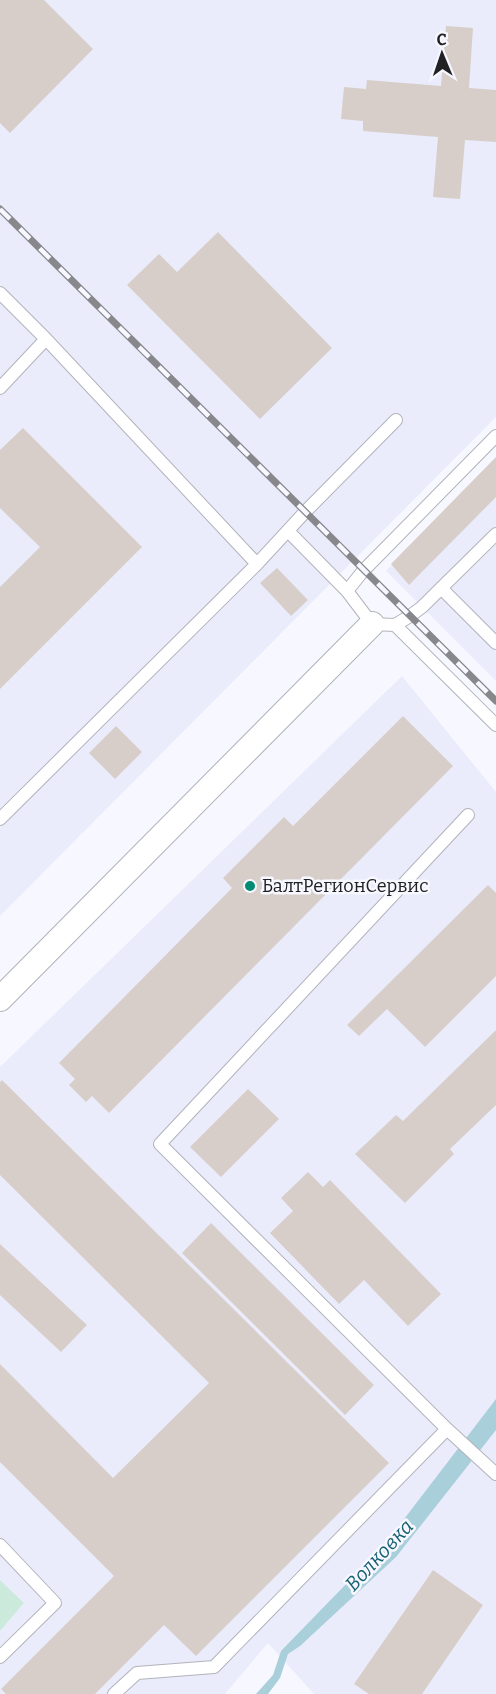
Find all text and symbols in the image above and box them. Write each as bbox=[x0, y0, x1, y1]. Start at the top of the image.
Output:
north arrow bbox=[412, 24, 472, 84]
text: С bbox=[436, 30, 447, 49]
place label: БалтРегионСервис bbox=[262, 875, 428, 897]
marker: БалтРегионСервис bbox=[243, 879, 257, 893]
water label: Волковка bbox=[340, 1514, 418, 1596]

